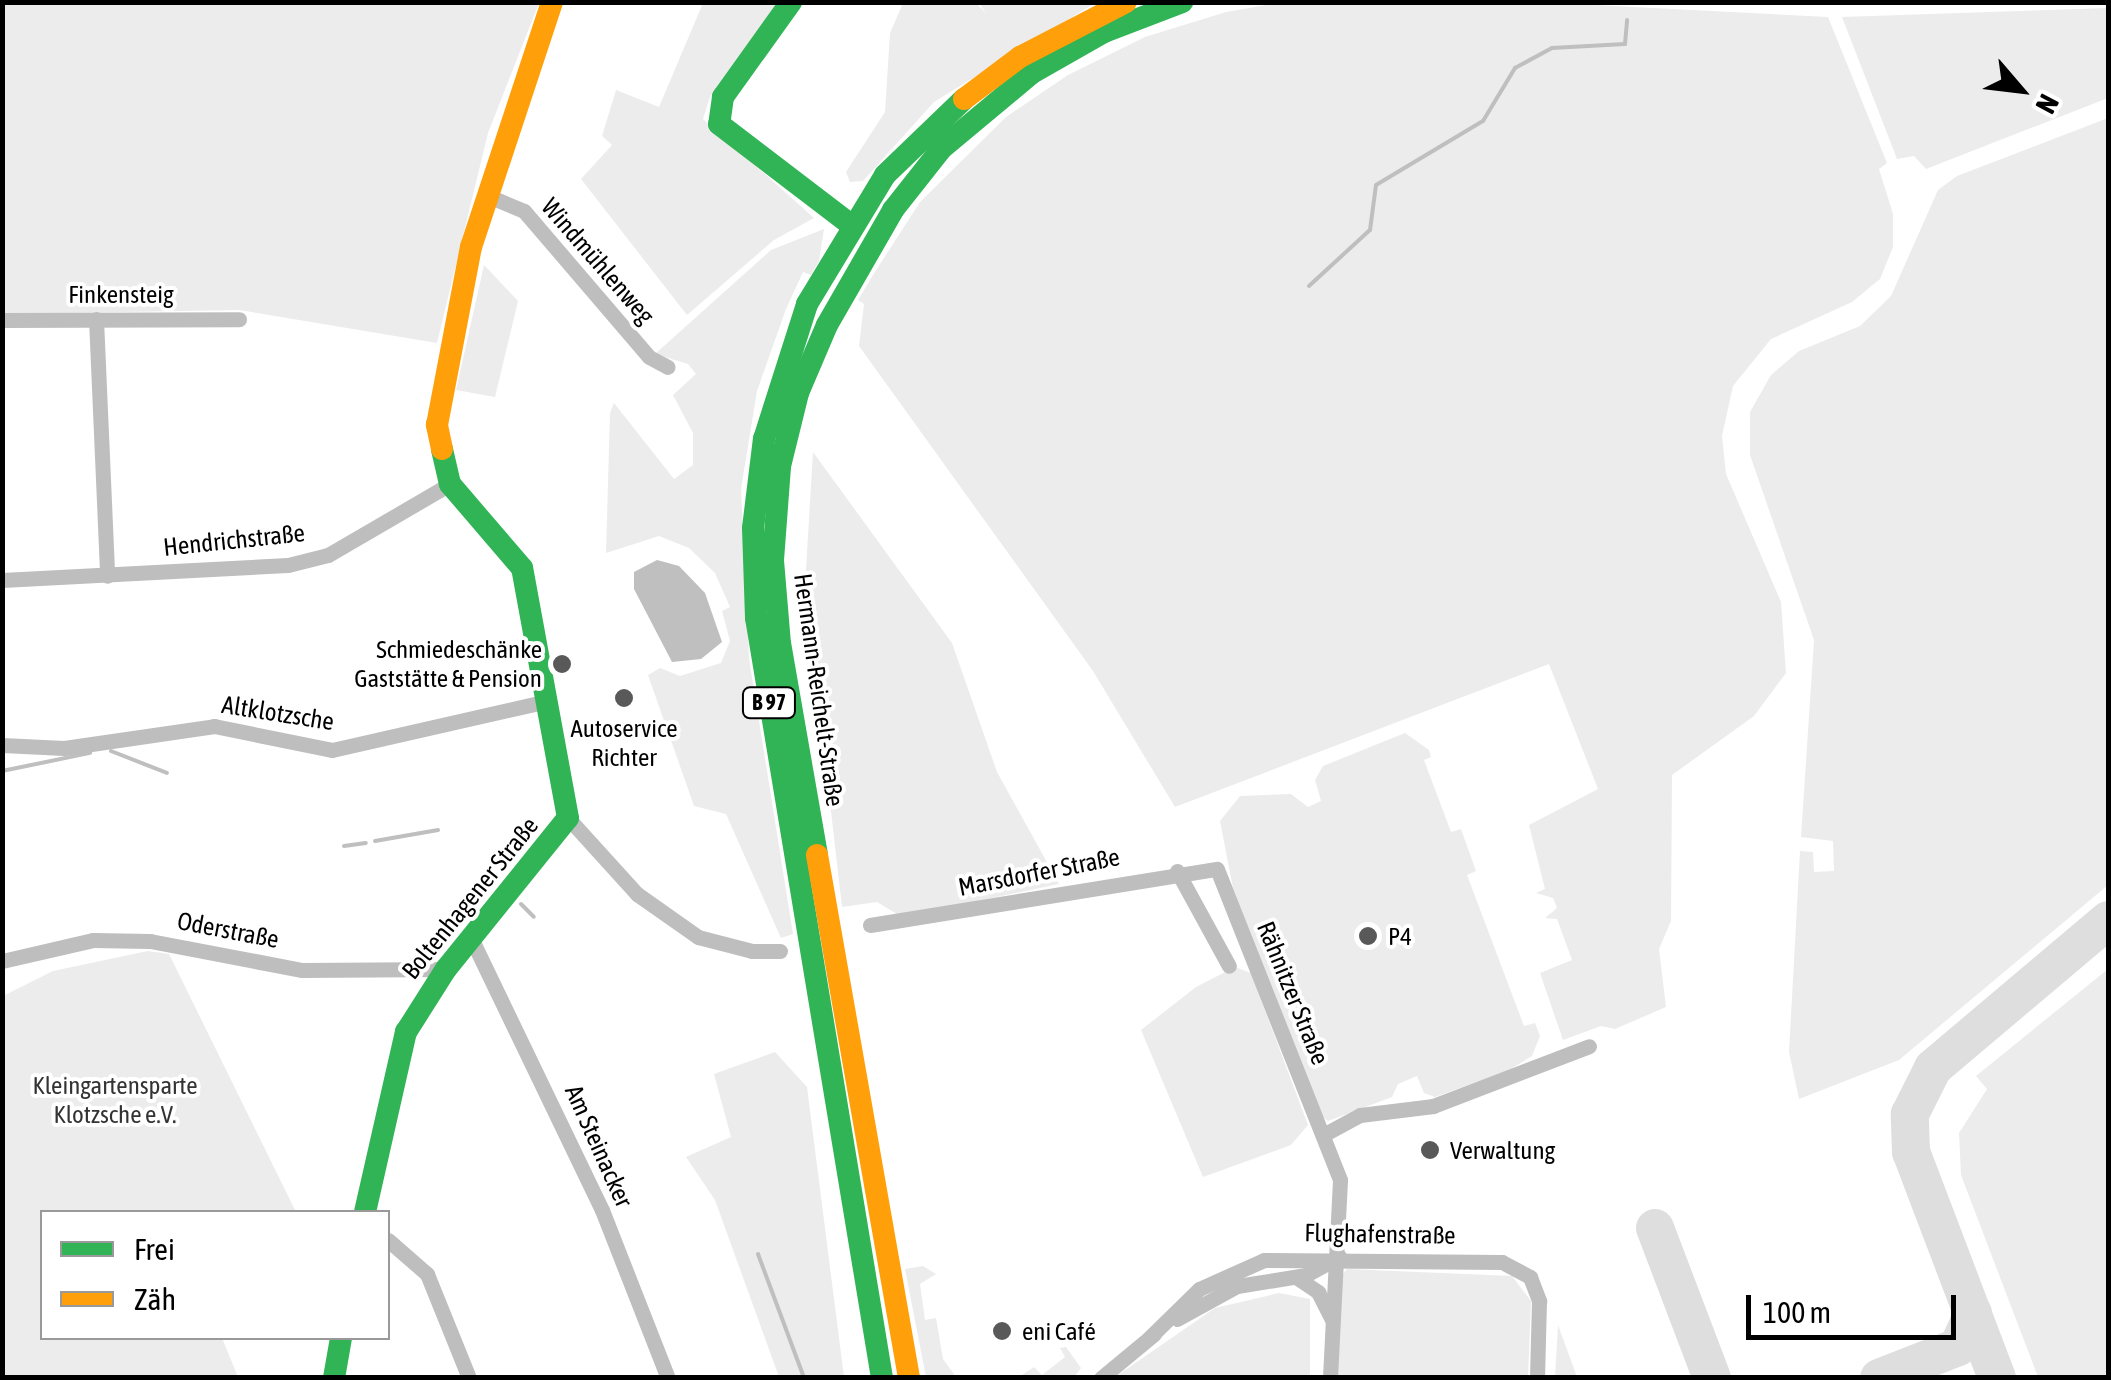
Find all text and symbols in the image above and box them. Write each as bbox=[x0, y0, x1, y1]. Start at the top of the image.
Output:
north arrow bbox=[1971, 40, 2071, 140]
text: N bbox=[2029, 89, 2065, 119]
street label: Windmühlenweg bbox=[535, 192, 661, 330]
street label: Finkensteig bbox=[68, 279, 174, 309]
street label: Hendrichstraße bbox=[162, 518, 306, 562]
street label: Hermann-Reichelt-Straße bbox=[788, 572, 850, 808]
place label: Schmiedeschänke Gaststätte & Pension bbox=[354, 635, 542, 694]
marker: Schmiedeschänke Gaststätte & Pension bbox=[551, 653, 573, 675]
road number: B 97 bbox=[742, 686, 796, 720]
marker: Autoservice Richter bbox=[613, 687, 635, 709]
street label: Altklotzsche bbox=[220, 689, 336, 737]
place label: Autoservice Richter bbox=[570, 714, 678, 773]
street label: Boltenhagener Straße bbox=[396, 811, 544, 985]
street label: Marsdorfer Straße bbox=[956, 842, 1122, 902]
street label: Oderstraße bbox=[175, 905, 281, 955]
street label: Rähnitzer Straße bbox=[1251, 917, 1335, 1069]
place label: P4 bbox=[1388, 921, 1412, 951]
marker: P4 bbox=[1357, 925, 1379, 947]
park label: Kleingartensparte Klotzsche e.V. bbox=[33, 1071, 197, 1130]
street label: Am Steinacker bbox=[559, 1080, 639, 1212]
place label: Verwaltung bbox=[1450, 1135, 1555, 1165]
marker: Verwaltung bbox=[1419, 1139, 1441, 1161]
legend bbox=[40, 1210, 390, 1340]
street label: Flughafenstraße bbox=[1304, 1218, 1456, 1250]
text: Frei bbox=[134, 1232, 175, 1266]
scale bar bbox=[1751, 1275, 1961, 1337]
text: Zäh bbox=[134, 1282, 176, 1316]
text: 100 m bbox=[1763, 1295, 1831, 1329]
place label: eni Café bbox=[1022, 1316, 1096, 1346]
marker: eni Café bbox=[991, 1320, 1013, 1342]

